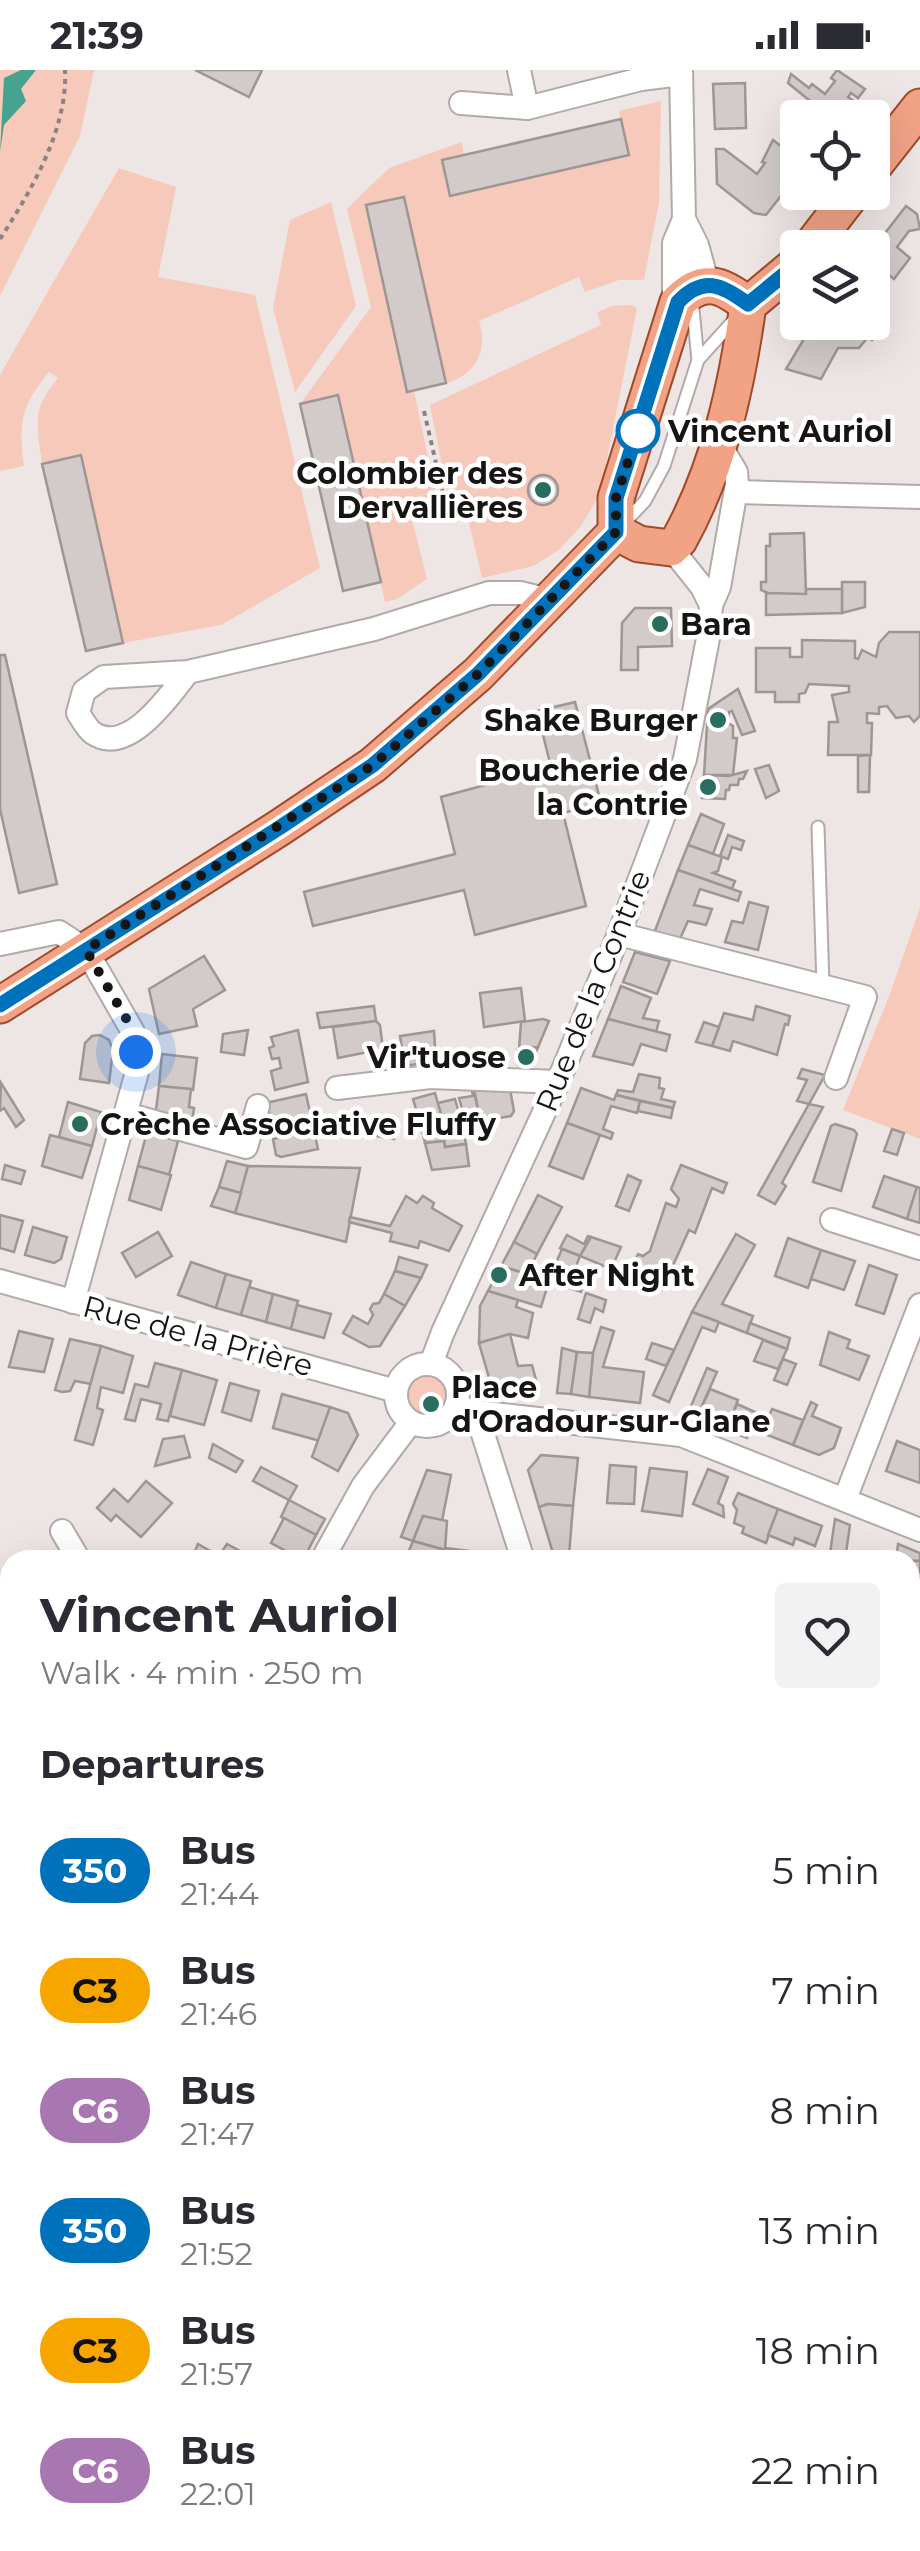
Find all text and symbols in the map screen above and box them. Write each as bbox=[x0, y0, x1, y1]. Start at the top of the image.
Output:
text: 21:39 bbox=[50, 12, 144, 59]
map controls bbox=[780, 100, 890, 340]
button: locate bbox=[780, 100, 890, 210]
button: layers bbox=[780, 230, 890, 340]
marker: Vincent Auriol bbox=[617, 410, 659, 452]
place label: Vincent Auriol bbox=[667, 413, 893, 450]
place label: Colombier des Dervallières bbox=[296, 455, 523, 526]
marker: Colombier des Dervallières bbox=[532, 479, 554, 501]
place label: Bara bbox=[680, 606, 752, 643]
marker: Bara bbox=[649, 613, 671, 635]
place label: Shake Burger bbox=[484, 702, 698, 739]
marker: Shake Burger bbox=[707, 709, 729, 731]
place label: Boucherie de la Contrie bbox=[478, 752, 688, 823]
marker: Boucherie de la Contrie bbox=[697, 776, 719, 798]
street label: Rue de la Contrie bbox=[528, 865, 658, 1117]
your location bbox=[111, 1027, 161, 1077]
place label: Vir'tuose bbox=[366, 1039, 506, 1076]
marker: Vir'tuose bbox=[515, 1046, 537, 1068]
place label: Crèche Associative Fluffy bbox=[100, 1106, 497, 1143]
marker: Crèche Associative Fluffy bbox=[69, 1113, 91, 1135]
place label: After Night bbox=[518, 1257, 695, 1294]
marker: After Night bbox=[488, 1264, 510, 1286]
street label: Rue de la Prière bbox=[79, 1288, 317, 1384]
place label: Place d'Oradour-sur-Glane bbox=[451, 1369, 771, 1440]
marker: Place d'Oradour-sur-Glane bbox=[420, 1393, 442, 1415]
button: heart bbox=[775, 1583, 880, 1688]
text: Vincent Auriol bbox=[40, 1586, 399, 1644]
text: Walk · 4 min · 250 m bbox=[40, 1653, 364, 1692]
text: Departures bbox=[40, 1741, 264, 1788]
text: Bus bbox=[180, 1827, 255, 1874]
text: 5 min bbox=[772, 1847, 880, 1894]
text: 350 bbox=[63, 1849, 127, 1892]
text: 21:44 bbox=[180, 1874, 259, 1913]
text: Bus bbox=[180, 1947, 255, 1994]
text: 7 min bbox=[771, 1967, 880, 2014]
text: C3 bbox=[72, 1969, 118, 2012]
text: 21:46 bbox=[180, 1994, 257, 2033]
text: Bus bbox=[180, 2067, 255, 2114]
text: 8 min bbox=[770, 2087, 880, 2134]
text: C6 bbox=[72, 2089, 118, 2132]
text: 21:47 bbox=[180, 2114, 255, 2153]
text: Bus bbox=[180, 2187, 255, 2234]
text: 13 min bbox=[759, 2207, 880, 2254]
text: 350 bbox=[63, 2209, 127, 2252]
text: 21:52 bbox=[180, 2234, 253, 2273]
text: Bus bbox=[180, 2307, 255, 2354]
text: 18 min bbox=[756, 2327, 880, 2374]
text: C3 bbox=[72, 2329, 118, 2372]
text: 21:57 bbox=[180, 2354, 253, 2393]
text: Bus bbox=[180, 2427, 255, 2474]
text: 22 min bbox=[751, 2447, 880, 2494]
text: C6 bbox=[72, 2449, 118, 2492]
text: 22:01 bbox=[180, 2474, 256, 2513]

